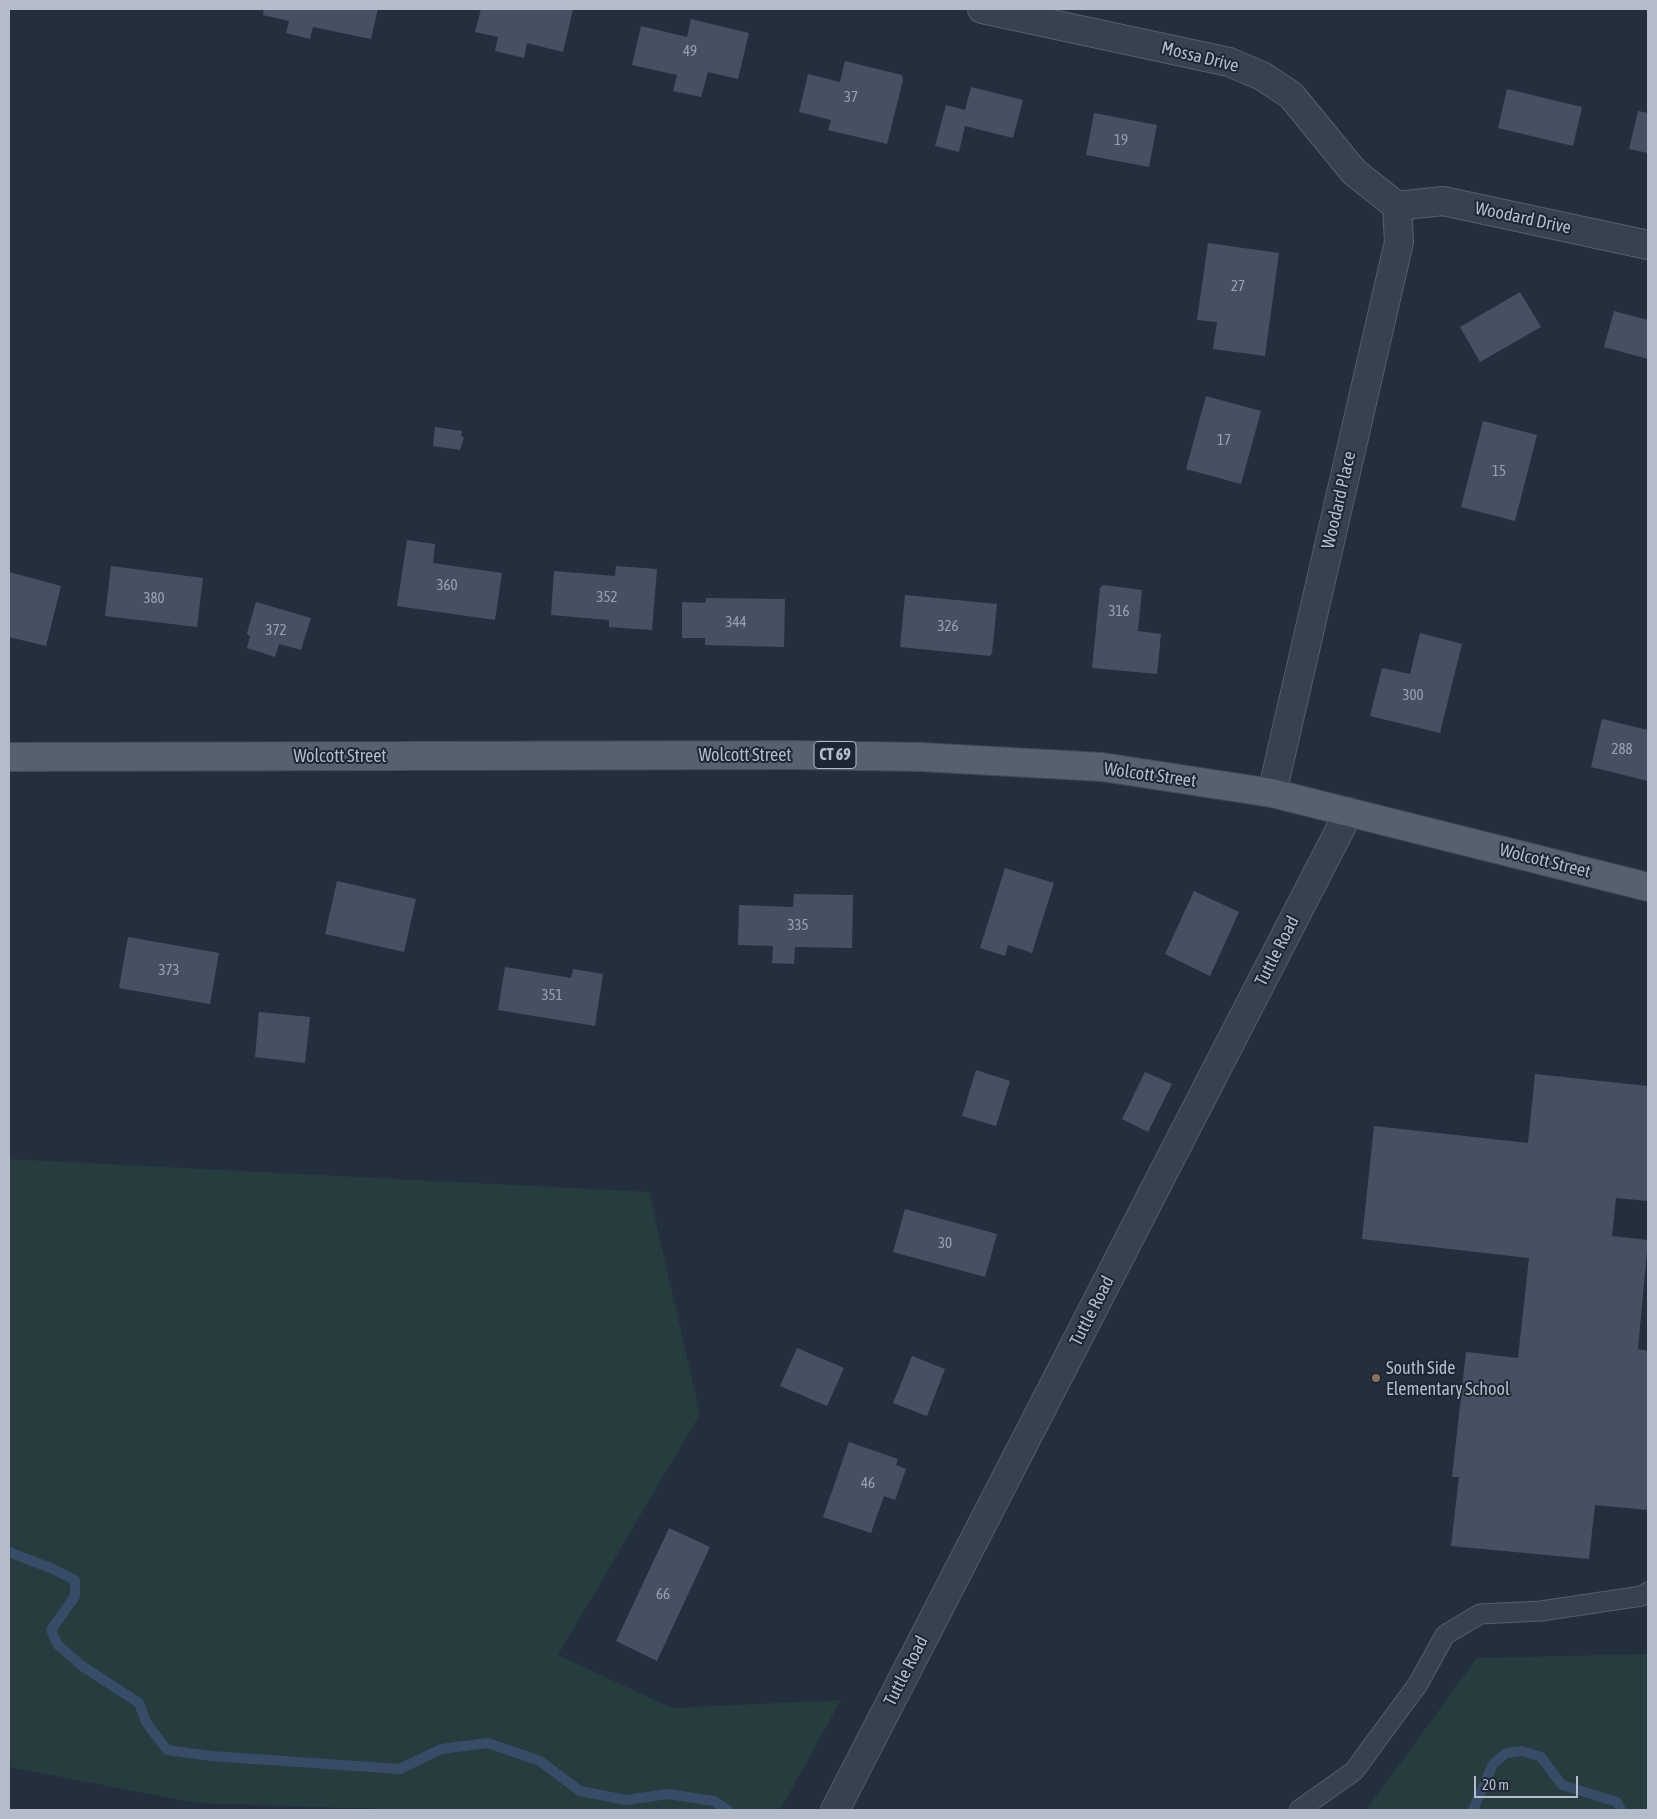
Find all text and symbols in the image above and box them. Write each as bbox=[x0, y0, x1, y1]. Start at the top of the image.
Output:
street label: Mossa Drive bbox=[1159, 37, 1241, 77]
house number: 49 bbox=[683, 42, 697, 60]
house number: 37 bbox=[844, 88, 858, 106]
house number: 19 bbox=[1114, 131, 1128, 149]
street label: Woodard Drive bbox=[1473, 197, 1573, 239]
house number: 27 bbox=[1231, 277, 1245, 295]
house number: 17 bbox=[1217, 431, 1231, 449]
street label: Woodard Place bbox=[1317, 449, 1361, 551]
house number: 15 bbox=[1492, 462, 1506, 480]
house number: 360 bbox=[436, 576, 458, 594]
house number: 352 bbox=[596, 588, 618, 606]
house number: 380 bbox=[143, 589, 165, 607]
house number: 316 bbox=[1108, 602, 1130, 620]
house number: 344 bbox=[725, 613, 747, 631]
house number: 326 bbox=[937, 617, 959, 635]
house number: 372 bbox=[265, 621, 287, 639]
house number: 300 bbox=[1402, 686, 1424, 704]
house number: 288 bbox=[1611, 740, 1633, 758]
road number: CT 69 bbox=[814, 742, 856, 768]
street label: Wolcott Street bbox=[698, 744, 792, 766]
street label: Wolcott Street bbox=[293, 745, 387, 767]
street label: Wolcott Street bbox=[1102, 758, 1198, 792]
street label: Wolcott Street bbox=[1497, 839, 1593, 883]
street label: Tuttle Road bbox=[1250, 912, 1304, 990]
house number: 335 bbox=[787, 916, 809, 934]
house number: 373 bbox=[158, 961, 180, 979]
house number: 351 bbox=[541, 986, 563, 1004]
house number: 30 bbox=[938, 1234, 952, 1252]
street label: Tuttle Road bbox=[1065, 1272, 1119, 1350]
place label: South Side Elementary School bbox=[1386, 1357, 1510, 1400]
marker: South Side Elementary School bbox=[1370, 1372, 1382, 1384]
house number: 46 bbox=[861, 1474, 875, 1492]
house number: 66 bbox=[656, 1585, 670, 1603]
street label: Tuttle Road bbox=[879, 1632, 933, 1710]
scale bar bbox=[1477, 1766, 1581, 1798]
text: 20 m bbox=[1482, 1776, 1509, 1793]

